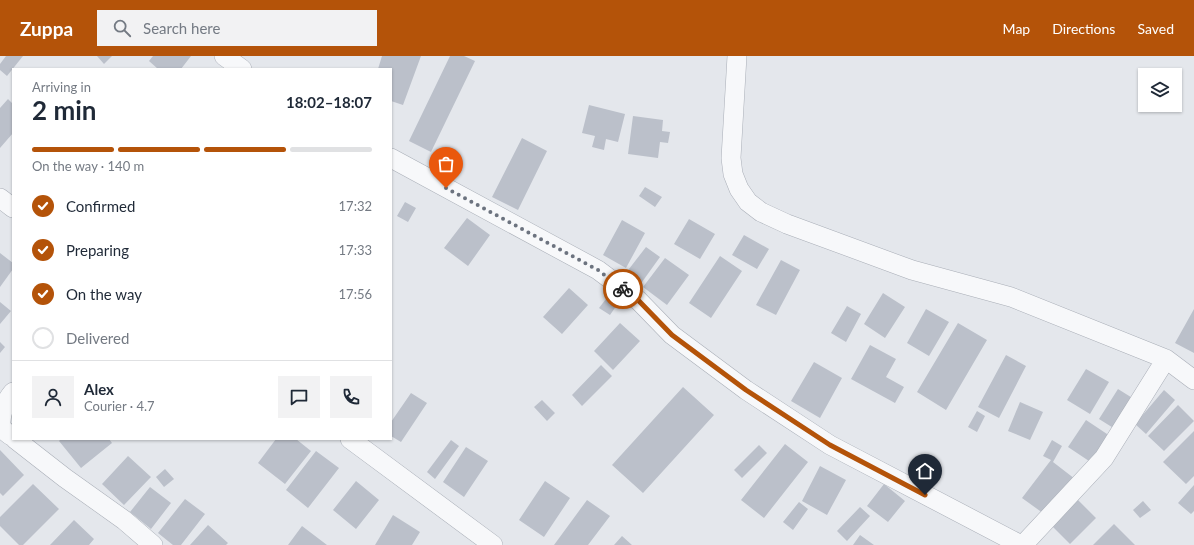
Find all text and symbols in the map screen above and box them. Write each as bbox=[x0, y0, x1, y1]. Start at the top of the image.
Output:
search box bbox=[97, 10, 377, 46]
text: Zuppa bbox=[20, 17, 73, 40]
icon: search bbox=[111, 17, 133, 39]
text: Search here bbox=[143, 19, 220, 37]
text: Map bbox=[1003, 20, 1030, 37]
text: Directions bbox=[1052, 20, 1115, 37]
text: Saved bbox=[1137, 20, 1174, 37]
map controls bbox=[1138, 68, 1182, 112]
button: layers bbox=[1138, 68, 1182, 112]
text: Arriving in bbox=[32, 79, 91, 95]
text: 18:02–18:07 bbox=[286, 93, 372, 111]
text: 2 min bbox=[32, 94, 96, 126]
pin bbox=[429, 147, 463, 188]
icon: bag bbox=[435, 153, 457, 175]
text: On the way · 140 m bbox=[32, 158, 144, 174]
icon: check bbox=[32, 195, 54, 217]
text: Confirmed bbox=[66, 197, 135, 215]
text: 17:32 bbox=[339, 198, 372, 214]
icon: check bbox=[32, 239, 54, 261]
text: Preparing bbox=[66, 241, 129, 259]
text: 17:33 bbox=[339, 242, 372, 258]
courier bbox=[603, 269, 643, 309]
icon: bike bbox=[612, 278, 634, 300]
icon: check bbox=[32, 283, 54, 305]
text: On the way bbox=[66, 285, 142, 303]
text: 17:56 bbox=[339, 286, 372, 302]
text: Delivered bbox=[66, 329, 129, 347]
button: person bbox=[32, 376, 74, 418]
button: chat bbox=[278, 376, 320, 418]
button: phone bbox=[330, 376, 372, 418]
text: Alex bbox=[84, 380, 114, 398]
text: Courier · 4.7 bbox=[84, 398, 155, 414]
pin bbox=[908, 454, 942, 495]
icon: home bbox=[914, 460, 936, 482]

